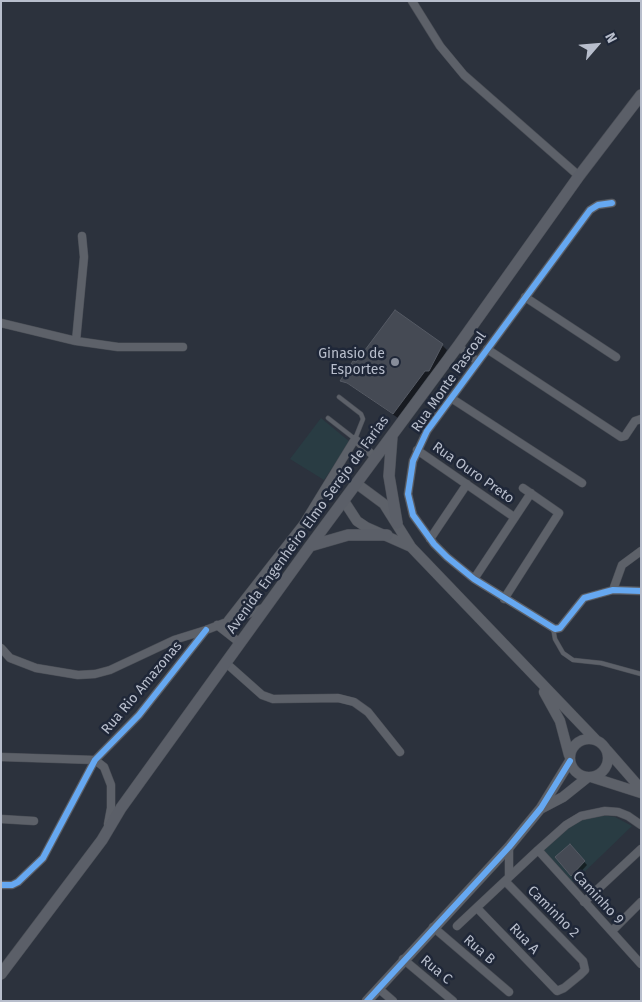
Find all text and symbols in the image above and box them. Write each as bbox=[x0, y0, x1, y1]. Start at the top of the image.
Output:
north arrow bbox=[572, 20, 622, 70]
text: N bbox=[601, 30, 620, 46]
street label: Rua Monte Pascoal bbox=[408, 329, 490, 435]
place label: Ginasio de Esportes bbox=[318, 346, 385, 378]
marker: Ginasio de Esportes bbox=[389, 356, 401, 368]
street label: Avenida Engenheiro Elmo Serejo de Farias bbox=[223, 413, 393, 637]
street label: Rua Ouro Preto bbox=[429, 439, 517, 507]
street label: Rua Rio Amazonas bbox=[98, 638, 186, 738]
street label: Caminho 9 bbox=[569, 868, 627, 928]
street label: Caminho 2 bbox=[524, 883, 582, 941]
street label: Rua A bbox=[505, 920, 543, 958]
street label: Rua B bbox=[460, 932, 498, 968]
street label: Rua C bbox=[417, 952, 455, 988]

